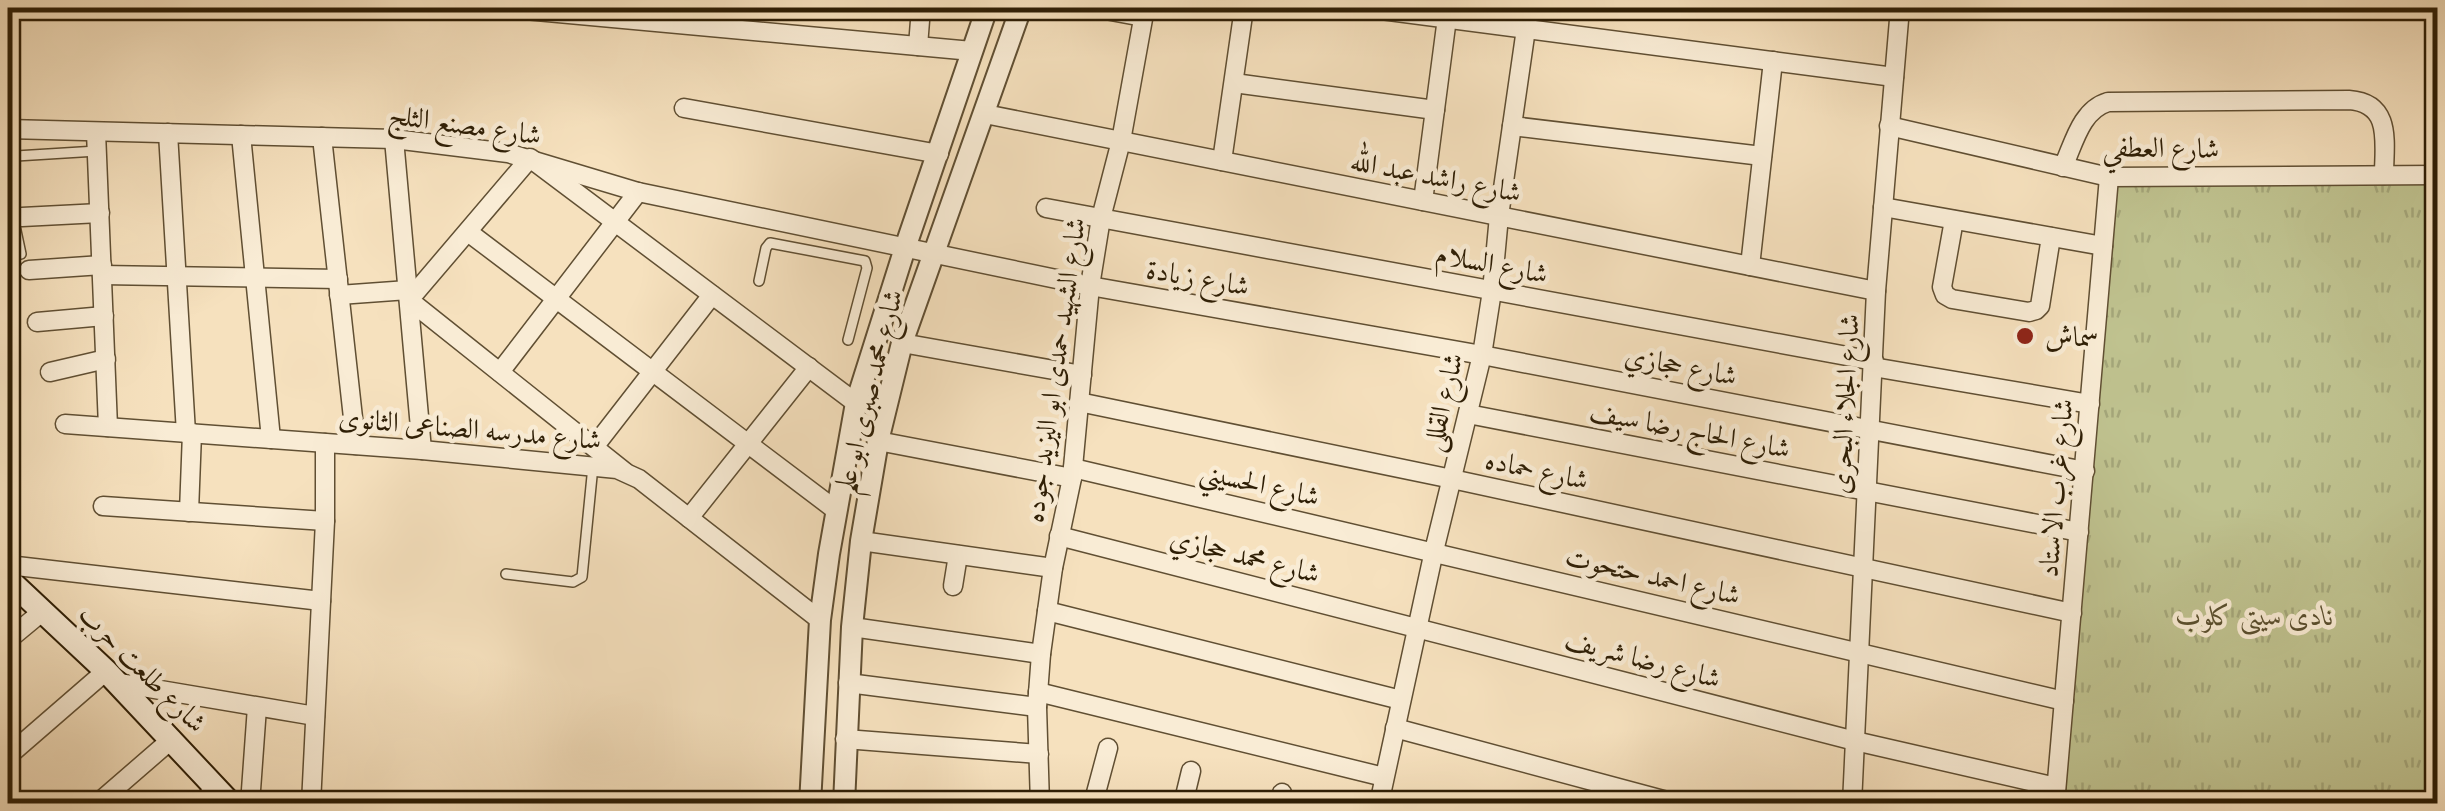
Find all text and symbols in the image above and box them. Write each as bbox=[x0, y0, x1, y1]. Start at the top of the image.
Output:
street label: شارع مصنع الثلج bbox=[385, 98, 543, 160]
street label: شارع العطفي bbox=[2102, 131, 2220, 176]
street label: شارع راشد عبد الله bbox=[1346, 139, 1525, 216]
street label: شارع الشهيد حمدى ابو اليزيد جوده bbox=[1018, 216, 1099, 526]
street label: شارع السلام bbox=[1431, 237, 1551, 298]
street label: شارع زيادة bbox=[1143, 253, 1252, 310]
street label: شارع محمد صبرى ابو علم bbox=[828, 286, 921, 499]
street label: شارع الجلاء البحرى bbox=[1824, 313, 1873, 495]
place label: سماش bbox=[2045, 321, 2099, 356]
marker: سماش bbox=[2014, 325, 2036, 347]
street label: شارع حجازي bbox=[1621, 339, 1740, 399]
street label: شارع القللى bbox=[1416, 350, 1477, 456]
street label: شارع الحاج رضا سيف bbox=[1585, 395, 1793, 474]
street label: شارع غرب الاستاد bbox=[2032, 397, 2087, 579]
street label: شارع مدرسه الصناعى الثانوى bbox=[337, 402, 603, 463]
street label: شارع حماده bbox=[1481, 443, 1591, 503]
street label: شارع الحسيني bbox=[1195, 455, 1323, 523]
street label: شارع محمد حجازي bbox=[1165, 522, 1323, 597]
street label: شارع احمد حتحوت bbox=[1561, 540, 1743, 618]
street label: شارع طلعت حرب bbox=[67, 598, 213, 744]
park label: نادى سيتى كلوب bbox=[2176, 600, 2334, 636]
street label: شارع رضا شريف bbox=[1560, 623, 1724, 702]

